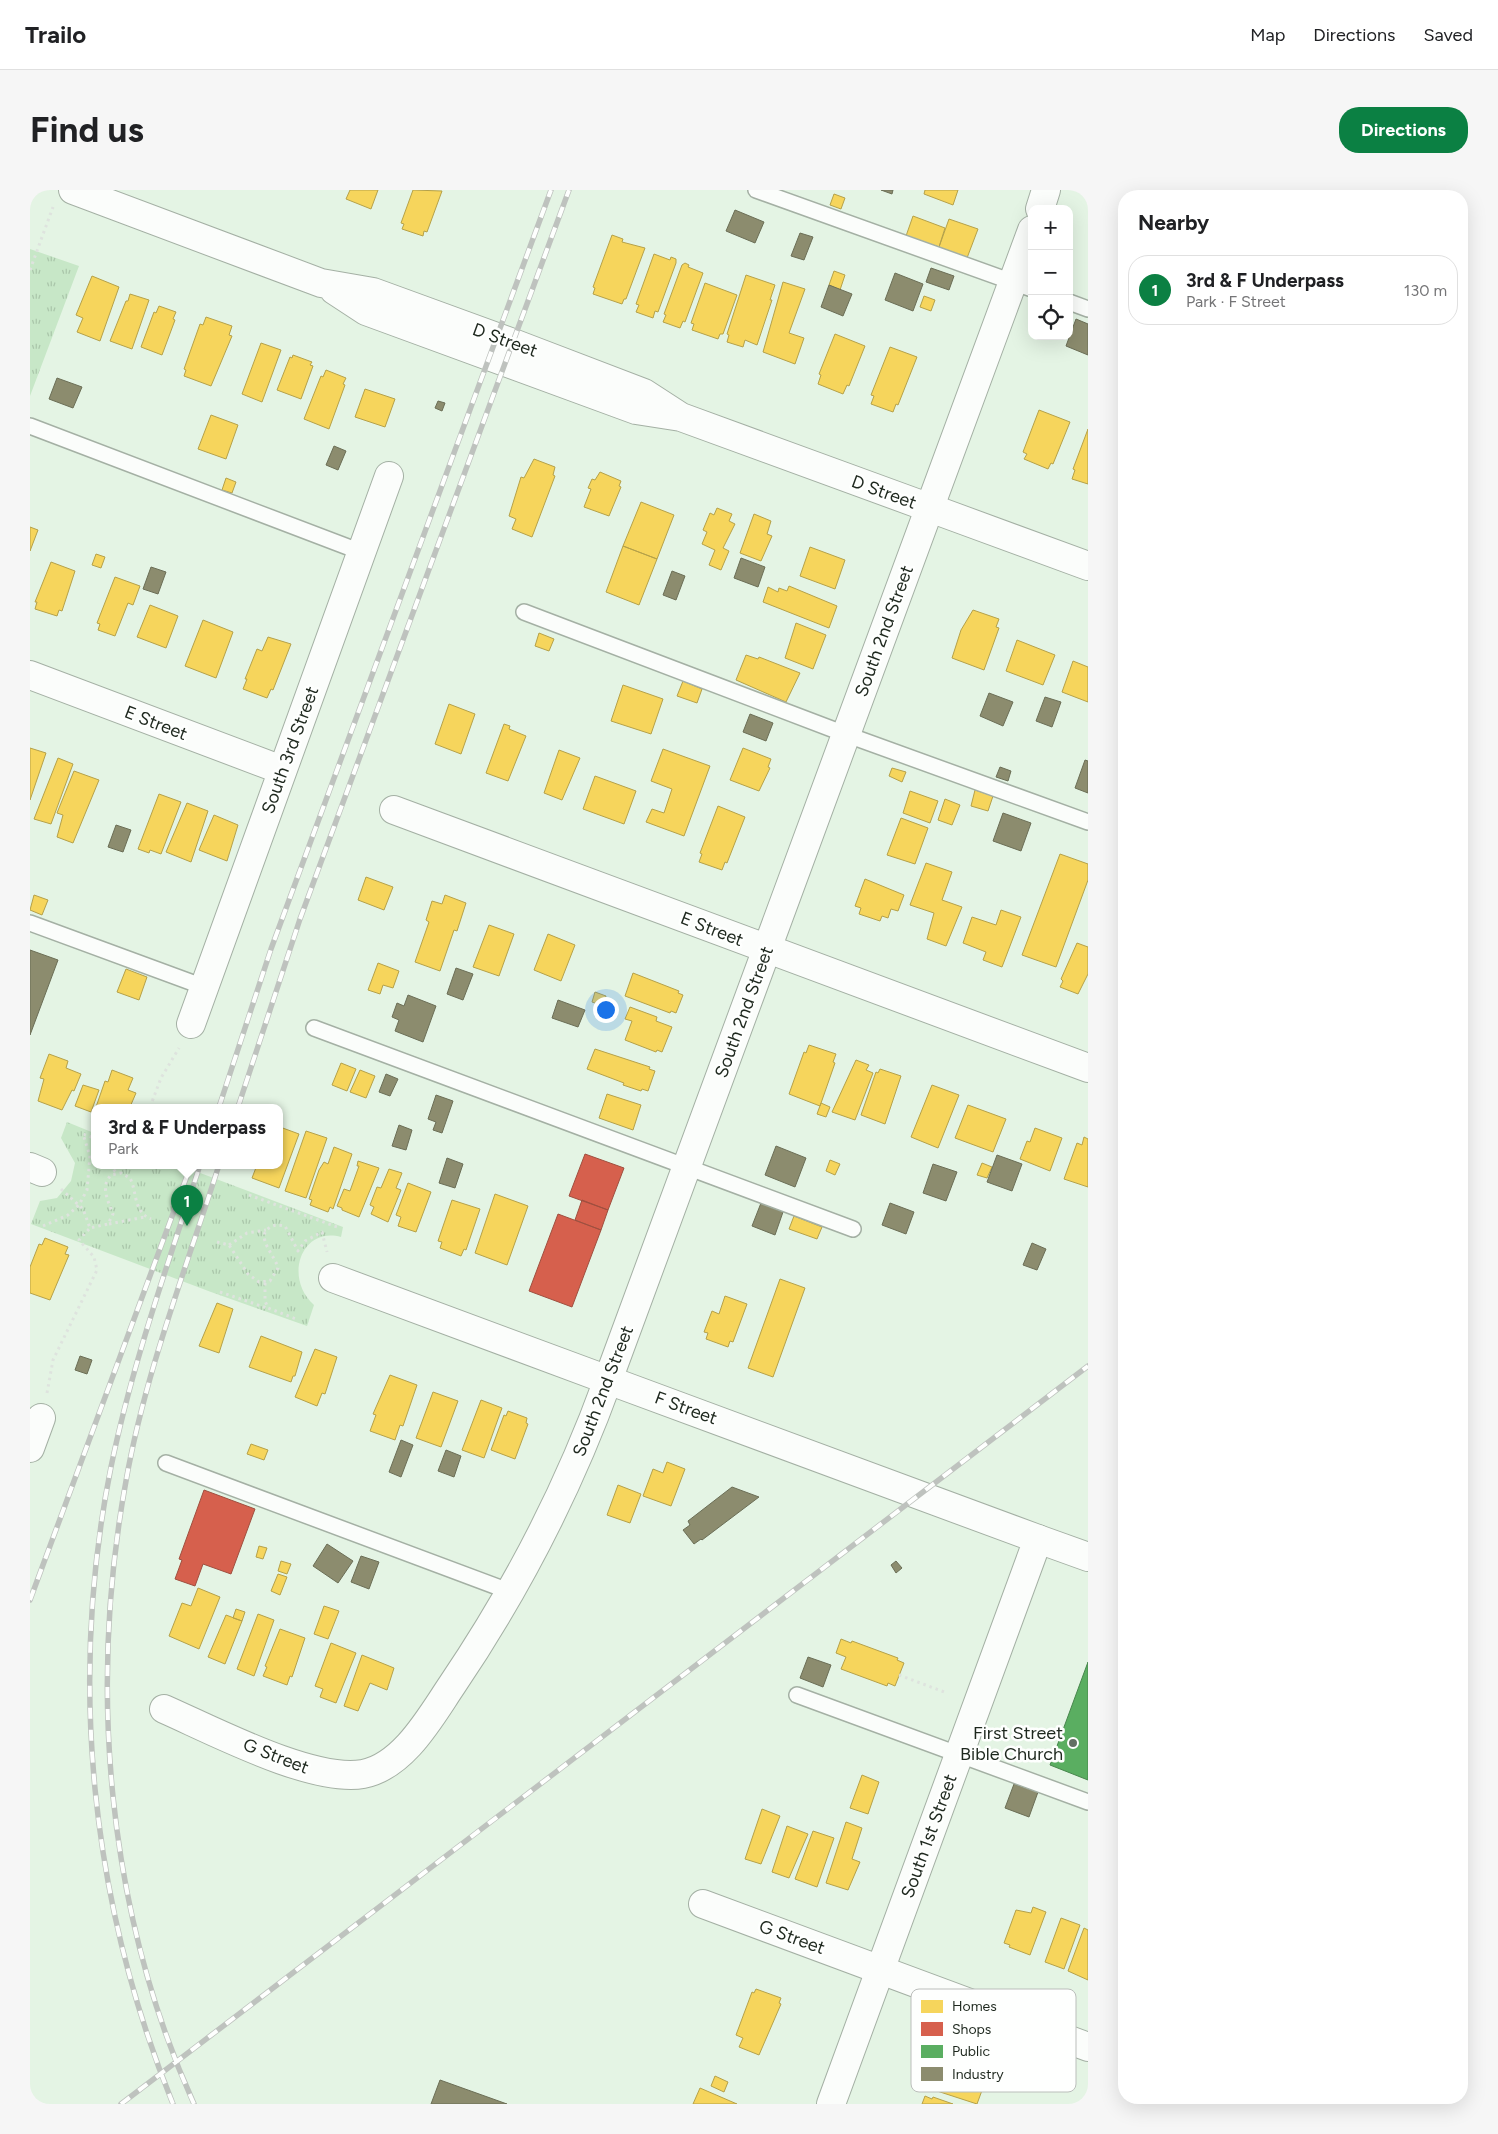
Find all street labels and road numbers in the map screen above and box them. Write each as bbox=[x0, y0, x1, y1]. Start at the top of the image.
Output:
street label: D Street bbox=[470, 318, 541, 362]
street label: D Street bbox=[849, 470, 920, 514]
street label: South 2nd Street bbox=[850, 562, 918, 700]
street label: South 3rd Street bbox=[257, 683, 323, 817]
street label: E Street bbox=[121, 701, 191, 745]
street label: E Street bbox=[677, 907, 747, 951]
street label: South 2nd Street bbox=[710, 943, 778, 1081]
street label: South 2nd Street bbox=[568, 1322, 638, 1460]
street label: F Street bbox=[652, 1387, 720, 1429]
street label: G Street bbox=[240, 1733, 312, 1779]
street label: South 1st Street bbox=[896, 1771, 962, 1901]
street label: G Street bbox=[756, 1915, 828, 1959]

